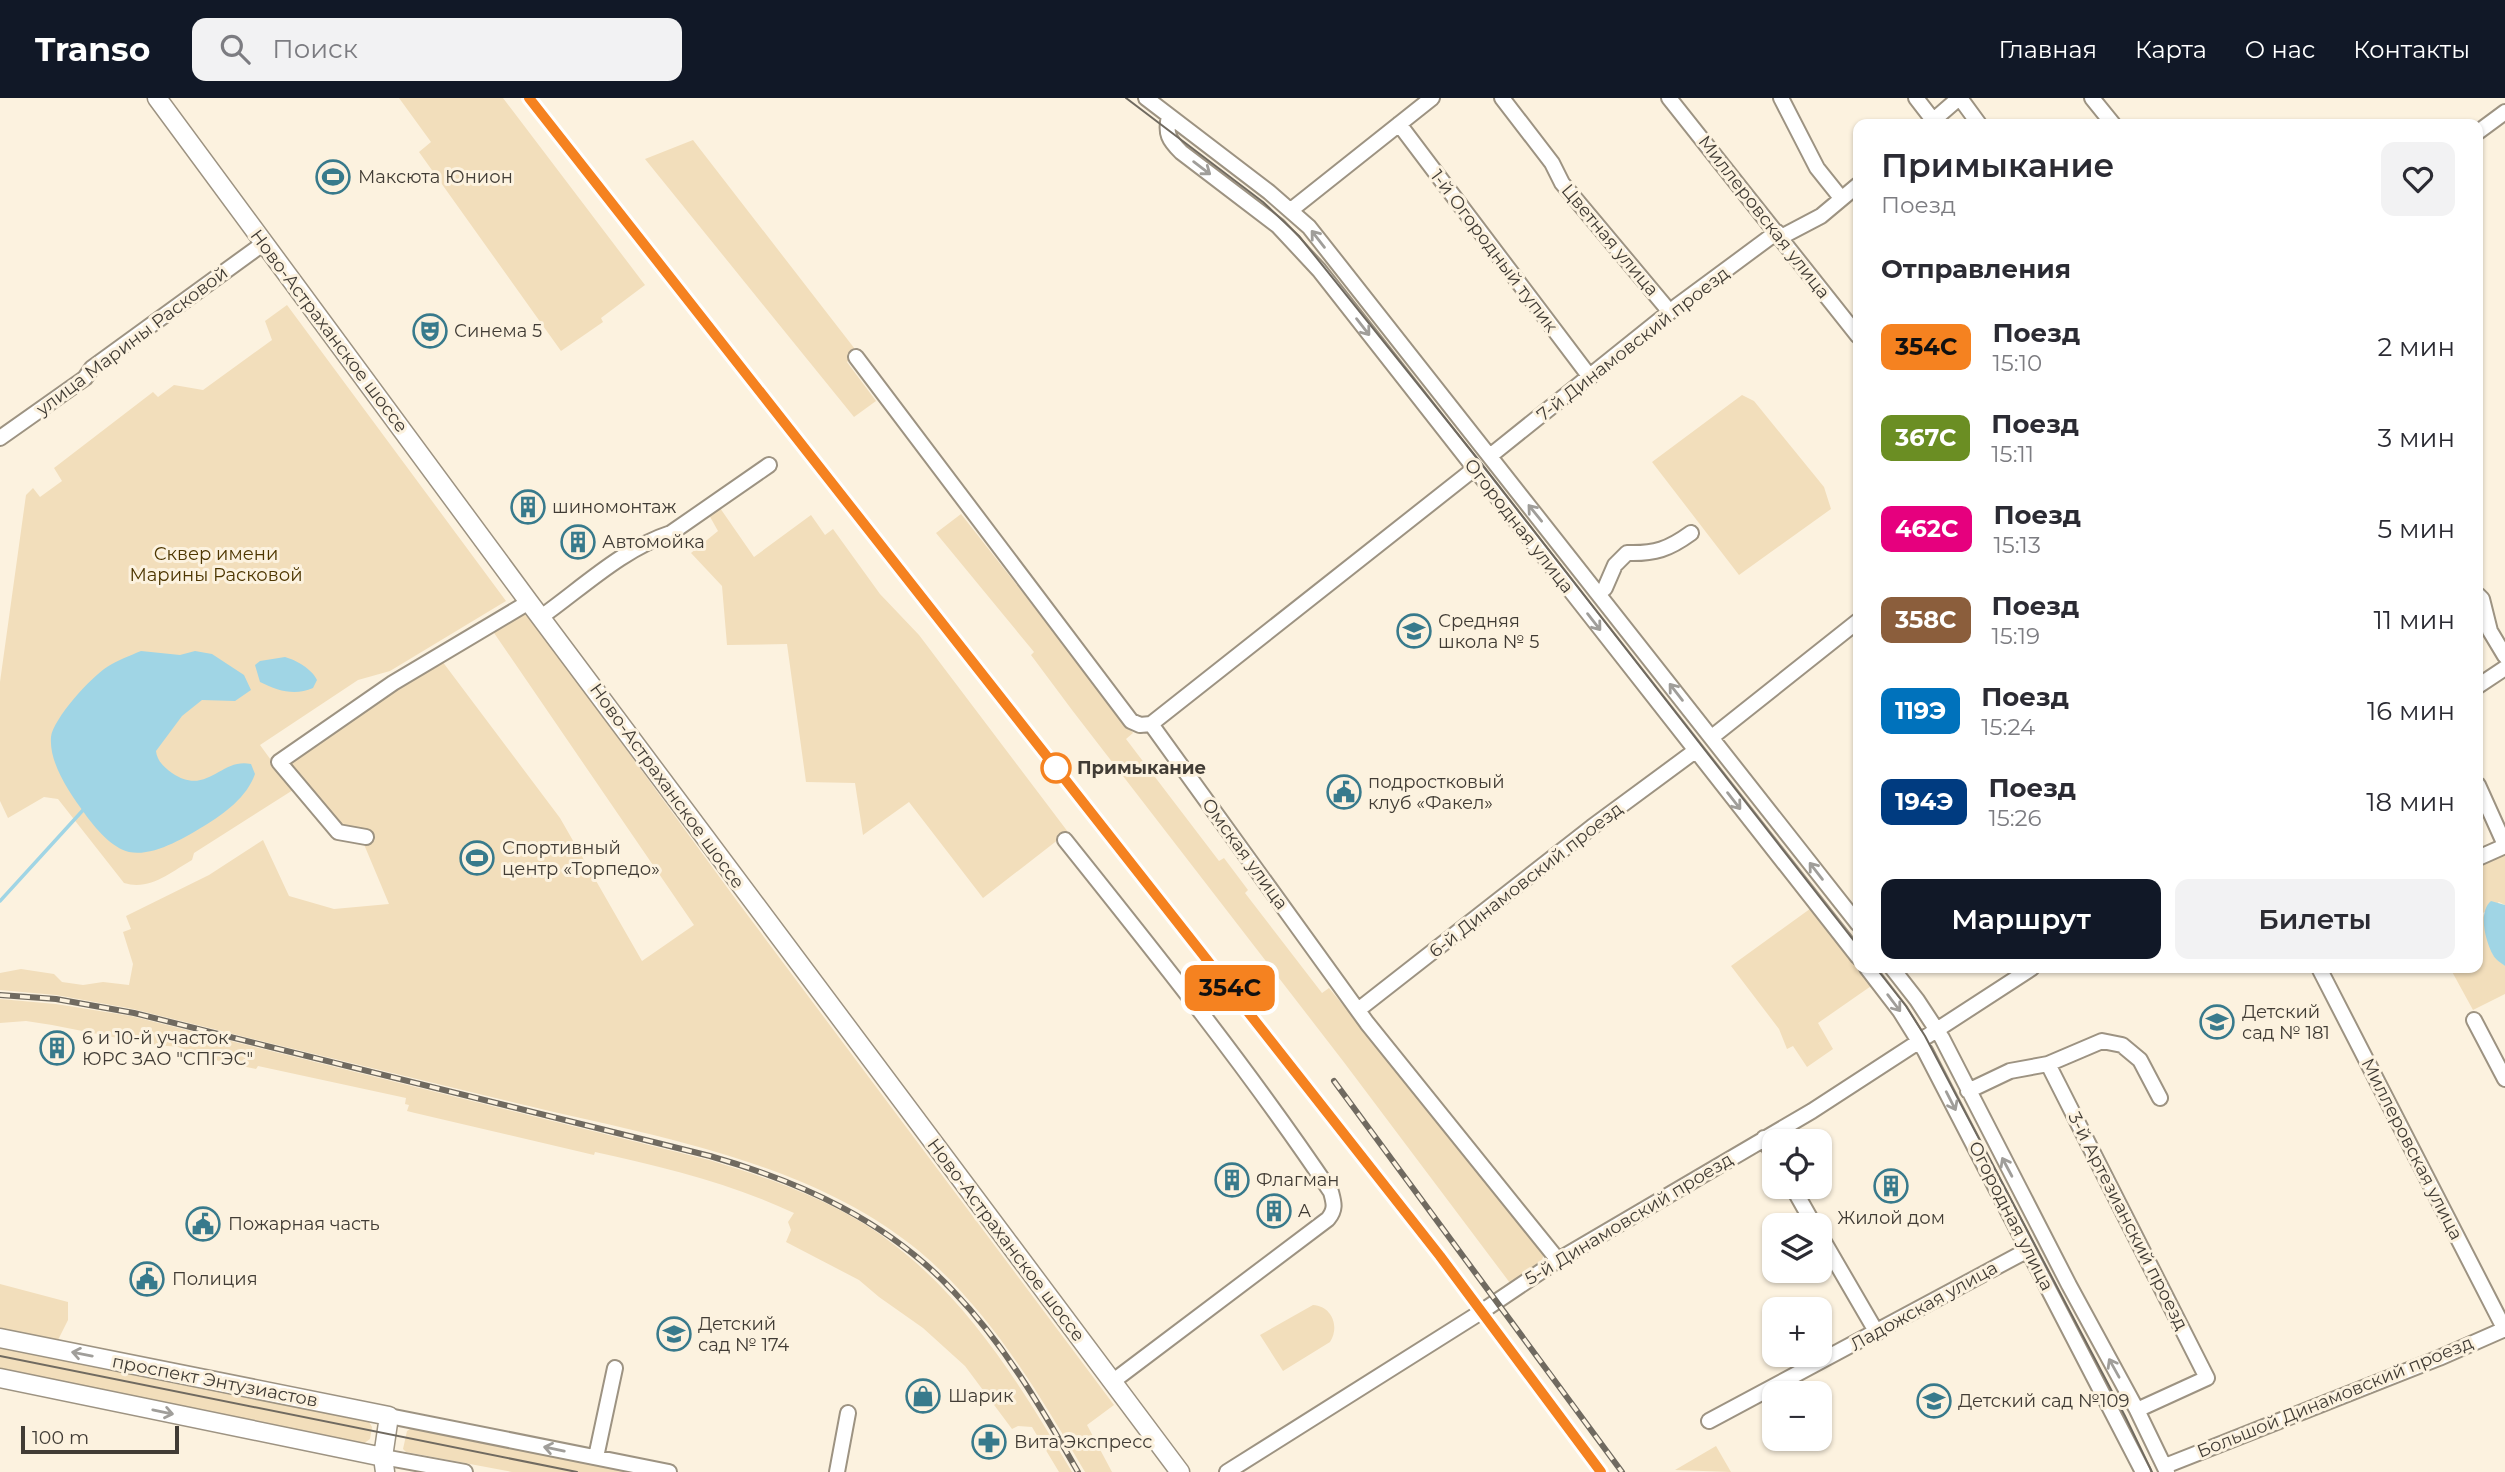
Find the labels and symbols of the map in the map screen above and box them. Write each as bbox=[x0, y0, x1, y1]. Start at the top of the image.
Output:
street label: Миллеровская улица bbox=[1693, 131, 1835, 303]
sports icon: Максюта Юнион bbox=[314, 158, 352, 196]
one-way arrow bbox=[1192, 161, 1211, 176]
street label: 1-й Огородный тупик bbox=[1426, 165, 1563, 337]
place label: Максюта Юнион bbox=[358, 166, 513, 188]
street label: Цветная улица bbox=[1557, 179, 1663, 301]
street label: Ново-Астраханское шоссе bbox=[245, 225, 413, 437]
one-way arrow bbox=[1310, 230, 1326, 248]
street label: улица Марины Расковой bbox=[31, 262, 232, 421]
street label: 7-й Динамовский проезд bbox=[1532, 262, 1734, 426]
theatre icon: Синема 5 bbox=[411, 312, 449, 350]
one-way arrow bbox=[1356, 317, 1371, 335]
place label: Синема 5 bbox=[454, 320, 542, 342]
street label: Огородная улица bbox=[1460, 454, 1578, 598]
building icon: шиномонтаж bbox=[509, 488, 547, 526]
place label: шиномонтаж bbox=[552, 496, 677, 518]
one-way arrow bbox=[1528, 504, 1543, 523]
building icon: Автомойка bbox=[559, 523, 597, 561]
place label: Автомойка bbox=[602, 531, 705, 553]
park label: Сквер имени Марины Расковой bbox=[129, 543, 303, 586]
place label: Средняя школа № 5 bbox=[1438, 610, 1539, 653]
school or university icon: Средняя школа № 5 bbox=[1395, 612, 1433, 650]
one-way arrow bbox=[1586, 612, 1601, 630]
street label: Ново-Астраханское шоссе bbox=[585, 679, 749, 893]
one-way arrow bbox=[1668, 683, 1683, 701]
marker: Примыкание bbox=[1041, 753, 1071, 783]
place label: Примыкание bbox=[1077, 757, 1206, 779]
place label: подростковый клуб «Факел» bbox=[1368, 771, 1505, 814]
public building icon: подростковый клуб «Факел» bbox=[1325, 773, 1363, 811]
one-way arrow bbox=[1727, 791, 1742, 809]
street label: Омская улица bbox=[1197, 794, 1293, 914]
street label: 6-й Динамовский проезд bbox=[1425, 797, 1627, 962]
place label: Спортивный центр «Торпедо» bbox=[502, 837, 660, 880]
sports icon: Спортивный центр «Торпедо» bbox=[458, 839, 496, 877]
one-way arrow bbox=[1809, 862, 1824, 880]
line badge: 354С bbox=[1181, 965, 1279, 1011]
one-way arrow bbox=[1887, 994, 1902, 1012]
place label: Детский сад № 181 bbox=[2242, 1001, 2330, 1044]
school or university icon: Детский сад № 181 bbox=[2198, 1003, 2236, 1041]
place label: 6 и 10-й участок ЮРС ЗАО "СПГЭС" bbox=[82, 1027, 253, 1070]
building icon: 6 и 10-й участок ЮРС ЗАО "СПГЭС" bbox=[38, 1029, 76, 1067]
street label: Миллеровская улица bbox=[2357, 1054, 2467, 1244]
one-way arrow bbox=[1945, 1090, 1959, 1111]
street label: 3-й Артезианский проезд bbox=[2063, 1108, 2193, 1334]
street label: Ново-Астраханское шоссе bbox=[922, 1134, 1090, 1346]
street label: Огородная улица bbox=[1964, 1138, 2058, 1294]
street label: 5-й Динамовский проезд bbox=[1521, 1148, 1737, 1290]
one-way arrow bbox=[2000, 1157, 2014, 1178]
building icon: Флагман bbox=[1213, 1161, 1251, 1199]
building icon: Жилой дом bbox=[1872, 1167, 1910, 1205]
place label: Флагман bbox=[1256, 1169, 1340, 1191]
building icon: A bbox=[1255, 1192, 1293, 1230]
place label: A bbox=[1298, 1200, 1311, 1222]
public building icon: Пожарная часть bbox=[184, 1205, 222, 1243]
place label: Жилой дом bbox=[1837, 1207, 1945, 1229]
place label: Пожарная часть bbox=[228, 1213, 380, 1235]
street label: Ладожская улица bbox=[1847, 1256, 2001, 1356]
public building icon: Полиция bbox=[128, 1260, 166, 1298]
place label: Полиция bbox=[172, 1268, 258, 1290]
place label: Детский сад № 174 bbox=[698, 1313, 789, 1356]
school or university icon: Детский сад № 174 bbox=[655, 1315, 693, 1353]
street label: Большой Динамовский проезд bbox=[2194, 1331, 2476, 1463]
one-way arrow bbox=[71, 1347, 94, 1361]
street label: проспект Энтузиастов bbox=[110, 1350, 320, 1412]
one-way arrow bbox=[2107, 1358, 2121, 1378]
shop icon: Шарик bbox=[904, 1377, 942, 1415]
school or university icon: Детский сад №109 bbox=[1915, 1382, 1953, 1420]
place label: Шарик bbox=[948, 1385, 1014, 1407]
place label: Детский сад №109 bbox=[1958, 1390, 2129, 1412]
one-way arrow bbox=[151, 1405, 174, 1419]
scale bar bbox=[21, 1423, 178, 1455]
pharmacy icon: Вита Экспресс bbox=[970, 1423, 1008, 1461]
place label: Вита Экспресс bbox=[1014, 1431, 1152, 1453]
one-way arrow bbox=[543, 1441, 566, 1455]

